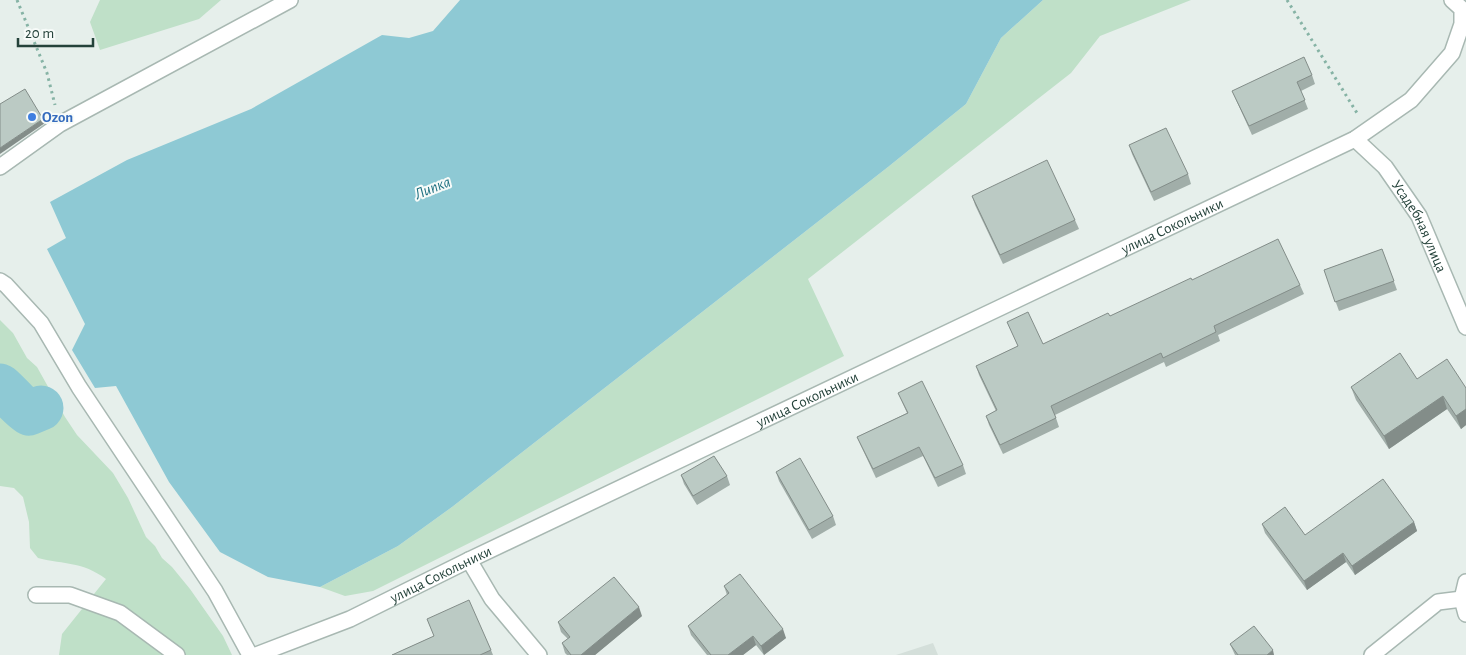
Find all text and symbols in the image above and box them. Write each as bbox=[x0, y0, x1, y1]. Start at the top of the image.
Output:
scale bar bbox=[18, 15, 92, 47]
text: 20 m bbox=[25, 26, 54, 41]
place label: Ozon bbox=[42, 110, 73, 125]
marker: Ozon bbox=[26, 111, 38, 123]
water label: Липка bbox=[411, 173, 453, 203]
street label: Усадебная улица bbox=[1389, 178, 1449, 275]
street label: улица Сокольники bbox=[1118, 196, 1226, 257]
street label: улица Сокольники bbox=[753, 369, 861, 431]
street label: улица Сокольники bbox=[387, 543, 494, 606]

